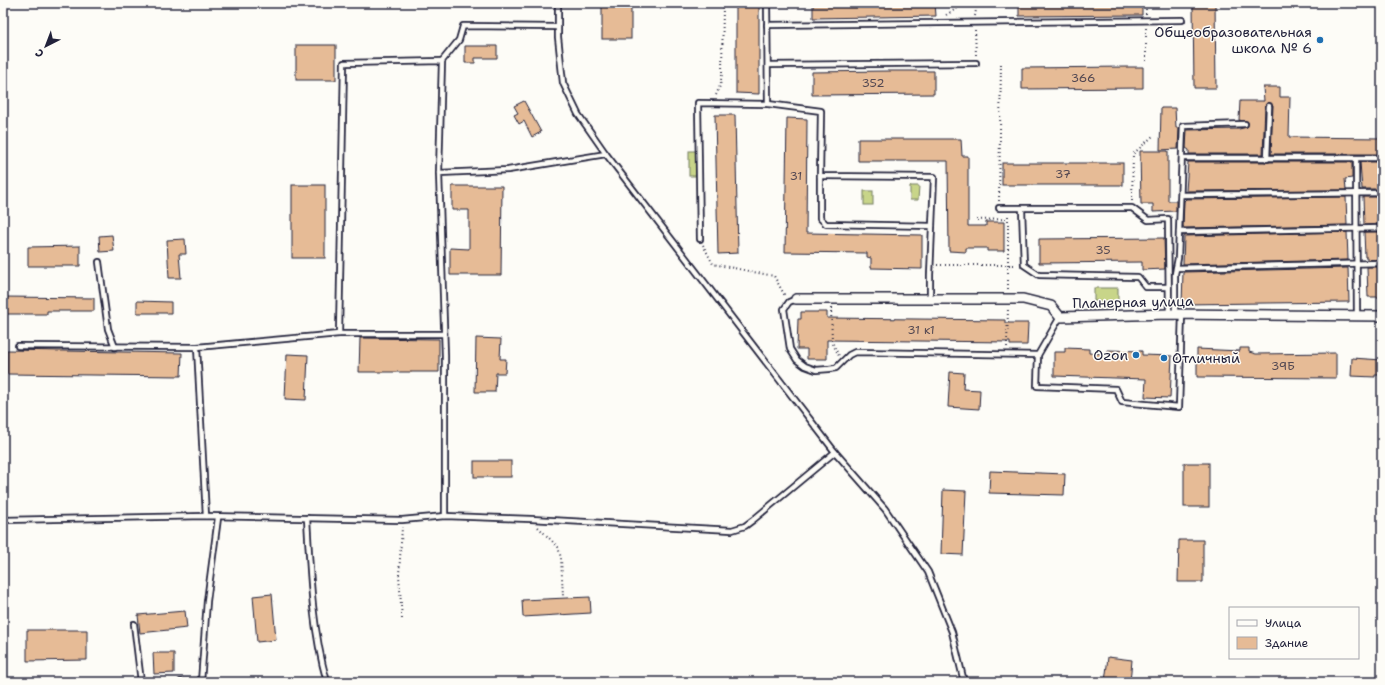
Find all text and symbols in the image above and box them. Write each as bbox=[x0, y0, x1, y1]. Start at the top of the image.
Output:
place label: Общеобразовательная школа № 6 bbox=[1154, 23, 1312, 57]
north arrow bbox=[26, 26, 66, 66]
marker: Общеобразовательная школа № 6 bbox=[1315, 35, 1325, 45]
text: С bbox=[32, 45, 47, 61]
house number: 366 bbox=[1071, 70, 1095, 86]
house number: 352 bbox=[861, 75, 885, 91]
house number: 37 bbox=[1055, 166, 1071, 182]
house number: 31 bbox=[790, 168, 802, 184]
house number: 35 bbox=[1095, 242, 1111, 258]
street label: Планерная улица bbox=[1072, 292, 1194, 312]
house number: 31 к1 bbox=[907, 322, 935, 338]
place label: Ozon bbox=[1093, 346, 1128, 364]
place label: Отличный bbox=[1172, 349, 1240, 367]
marker: Ozon bbox=[1131, 350, 1141, 360]
marker: Отличный bbox=[1159, 353, 1169, 363]
house number: 39Б bbox=[1271, 358, 1295, 374]
legend bbox=[1229, 607, 1359, 659]
text: Улица bbox=[1265, 615, 1302, 631]
text: Здание bbox=[1265, 635, 1309, 651]

